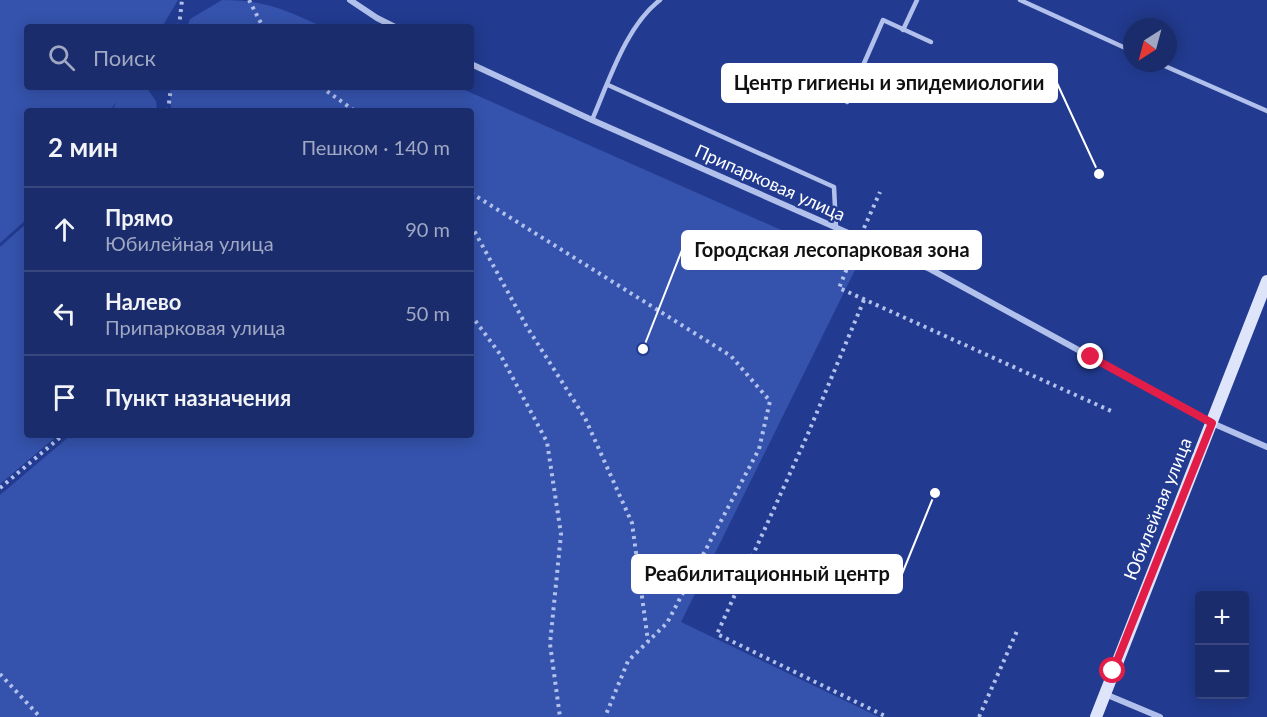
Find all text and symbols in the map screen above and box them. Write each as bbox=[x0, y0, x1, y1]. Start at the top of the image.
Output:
north arrow bbox=[1123, 18, 1177, 72]
search box bbox=[24, 24, 474, 90]
icon: search bbox=[45, 41, 78, 74]
text: Поиск bbox=[93, 44, 156, 71]
callout: Центр гигиены и эпидемиологии bbox=[722, 64, 1057, 102]
text: Центр гигиены и эпидемиологии bbox=[734, 70, 1044, 94]
text: 2 мин bbox=[48, 131, 118, 163]
text: Пешком · 140 m bbox=[301, 135, 450, 159]
street label: Припарковая улица bbox=[692, 139, 849, 225]
text: Прямо bbox=[105, 204, 173, 231]
icon: ahead bbox=[48, 213, 81, 246]
text: 90 m bbox=[405, 217, 450, 241]
text: Юбилейная улица bbox=[105, 231, 274, 255]
callout: Городская лесопарковая зона bbox=[682, 231, 981, 269]
text: Городская лесопарковая зона bbox=[694, 237, 970, 261]
text: Налево bbox=[105, 288, 181, 315]
icon: left bbox=[48, 297, 81, 330]
text: 50 m bbox=[405, 301, 450, 325]
text: Припарковая улица bbox=[105, 315, 285, 339]
route end bbox=[1077, 343, 1103, 369]
icon: arrive bbox=[48, 381, 81, 414]
text: Пункт назначения bbox=[105, 384, 291, 411]
street label: Юбилейная улица bbox=[1118, 434, 1196, 583]
callout: Реабилитационный центр bbox=[632, 555, 902, 593]
text: Реабилитационный центр bbox=[644, 561, 890, 585]
map controls bbox=[1195, 591, 1249, 699]
button: + bbox=[1195, 591, 1249, 645]
button: − bbox=[1195, 645, 1249, 699]
route start bbox=[1099, 657, 1125, 683]

